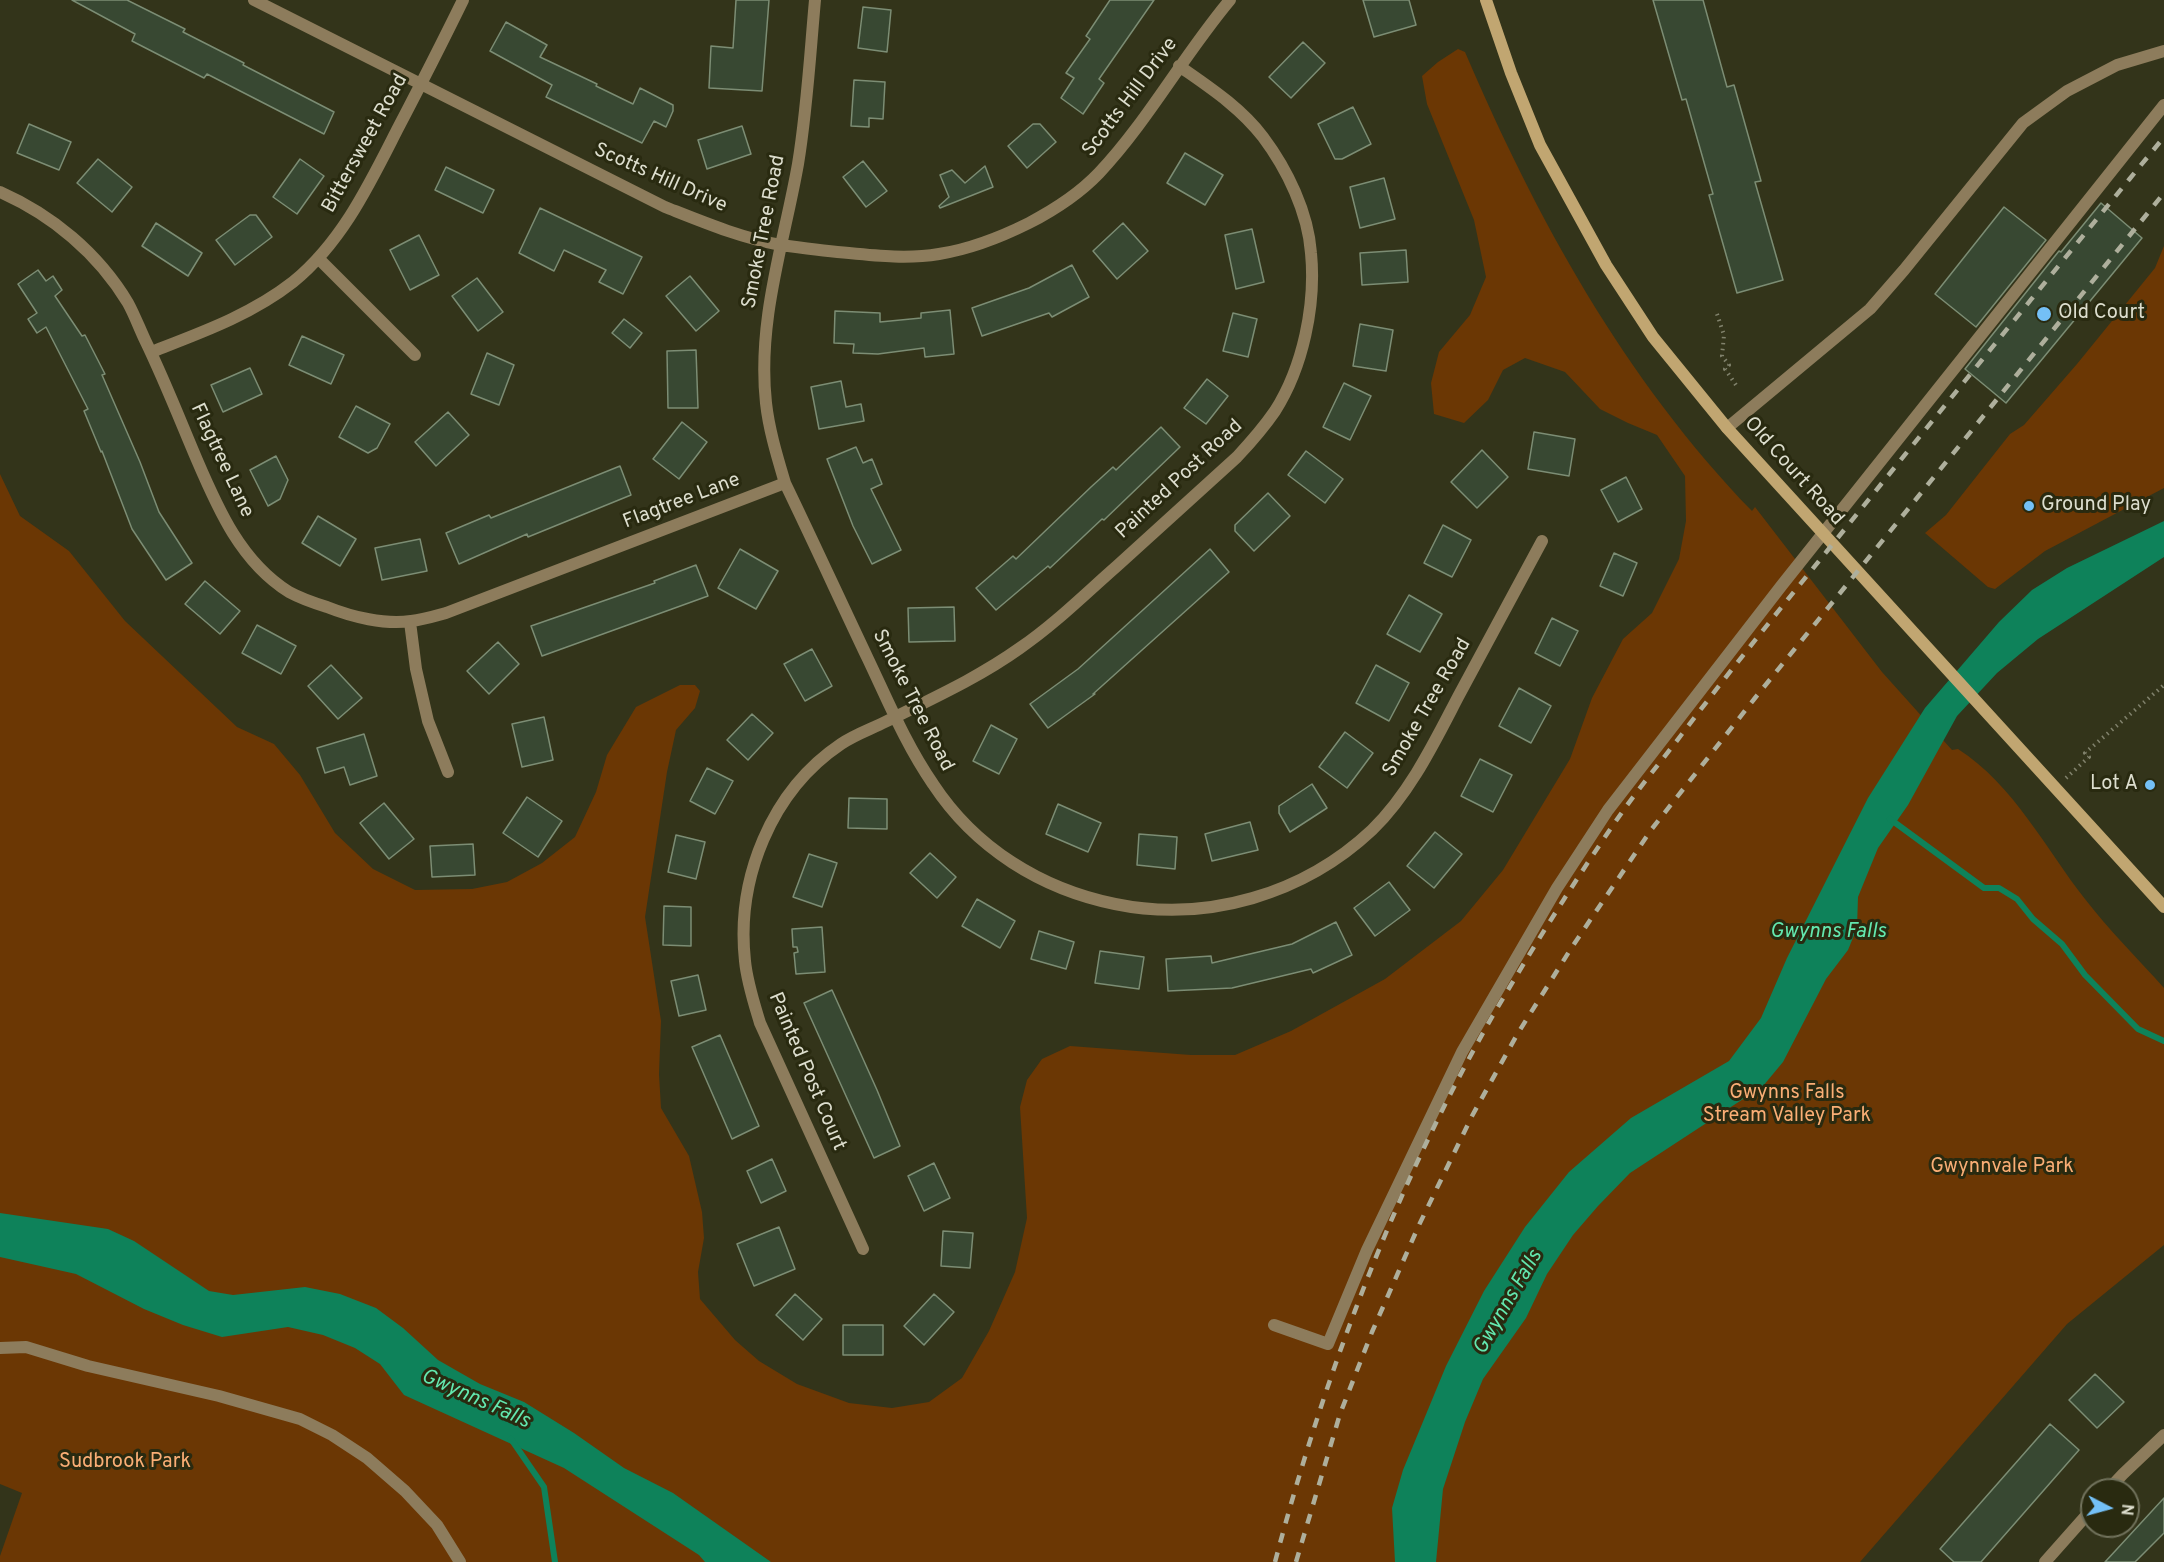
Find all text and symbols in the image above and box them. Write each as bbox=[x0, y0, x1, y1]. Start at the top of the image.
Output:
street label: Scotts Hill Drive bbox=[1078, 34, 1184, 162]
street label: Bittersweet Road bbox=[318, 70, 414, 218]
street label: Scotts Hill Drive bbox=[590, 139, 730, 219]
street label: Smoke Tree Road bbox=[738, 153, 792, 311]
place label: Old Court bbox=[2058, 302, 2145, 326]
marker: Old Court bbox=[2035, 305, 2053, 323]
street label: Flagtree Lane bbox=[184, 400, 258, 522]
street label: Old Court Road bbox=[1738, 413, 1848, 531]
street label: Painted Post Road bbox=[1112, 415, 1248, 545]
street label: Flagtree Lane bbox=[620, 469, 744, 535]
place label: Ground Play bbox=[2041, 494, 2151, 518]
marker: Ground Play bbox=[2022, 499, 2036, 513]
street label: Smoke Tree Road bbox=[866, 626, 958, 776]
street label: Smoke Tree Road bbox=[1379, 634, 1477, 782]
place label: Lot A bbox=[2090, 773, 2138, 797]
marker: Lot A bbox=[2143, 778, 2157, 792]
water label: Gwynns Falls bbox=[1770, 920, 1886, 946]
street label: Painted Post Court bbox=[762, 989, 850, 1155]
park label: Gwynns Falls Stream Valley Park bbox=[1703, 1082, 1871, 1129]
park label: Gwynnvale Park bbox=[1930, 1156, 2074, 1180]
water label: Gwynns Falls bbox=[1469, 1246, 1549, 1360]
water label: Gwynns Falls bbox=[417, 1365, 533, 1435]
park label: Sudbrook Park bbox=[59, 1451, 191, 1475]
north arrow bbox=[2080, 1478, 2140, 1538]
text: N bbox=[2115, 1503, 2136, 1516]

